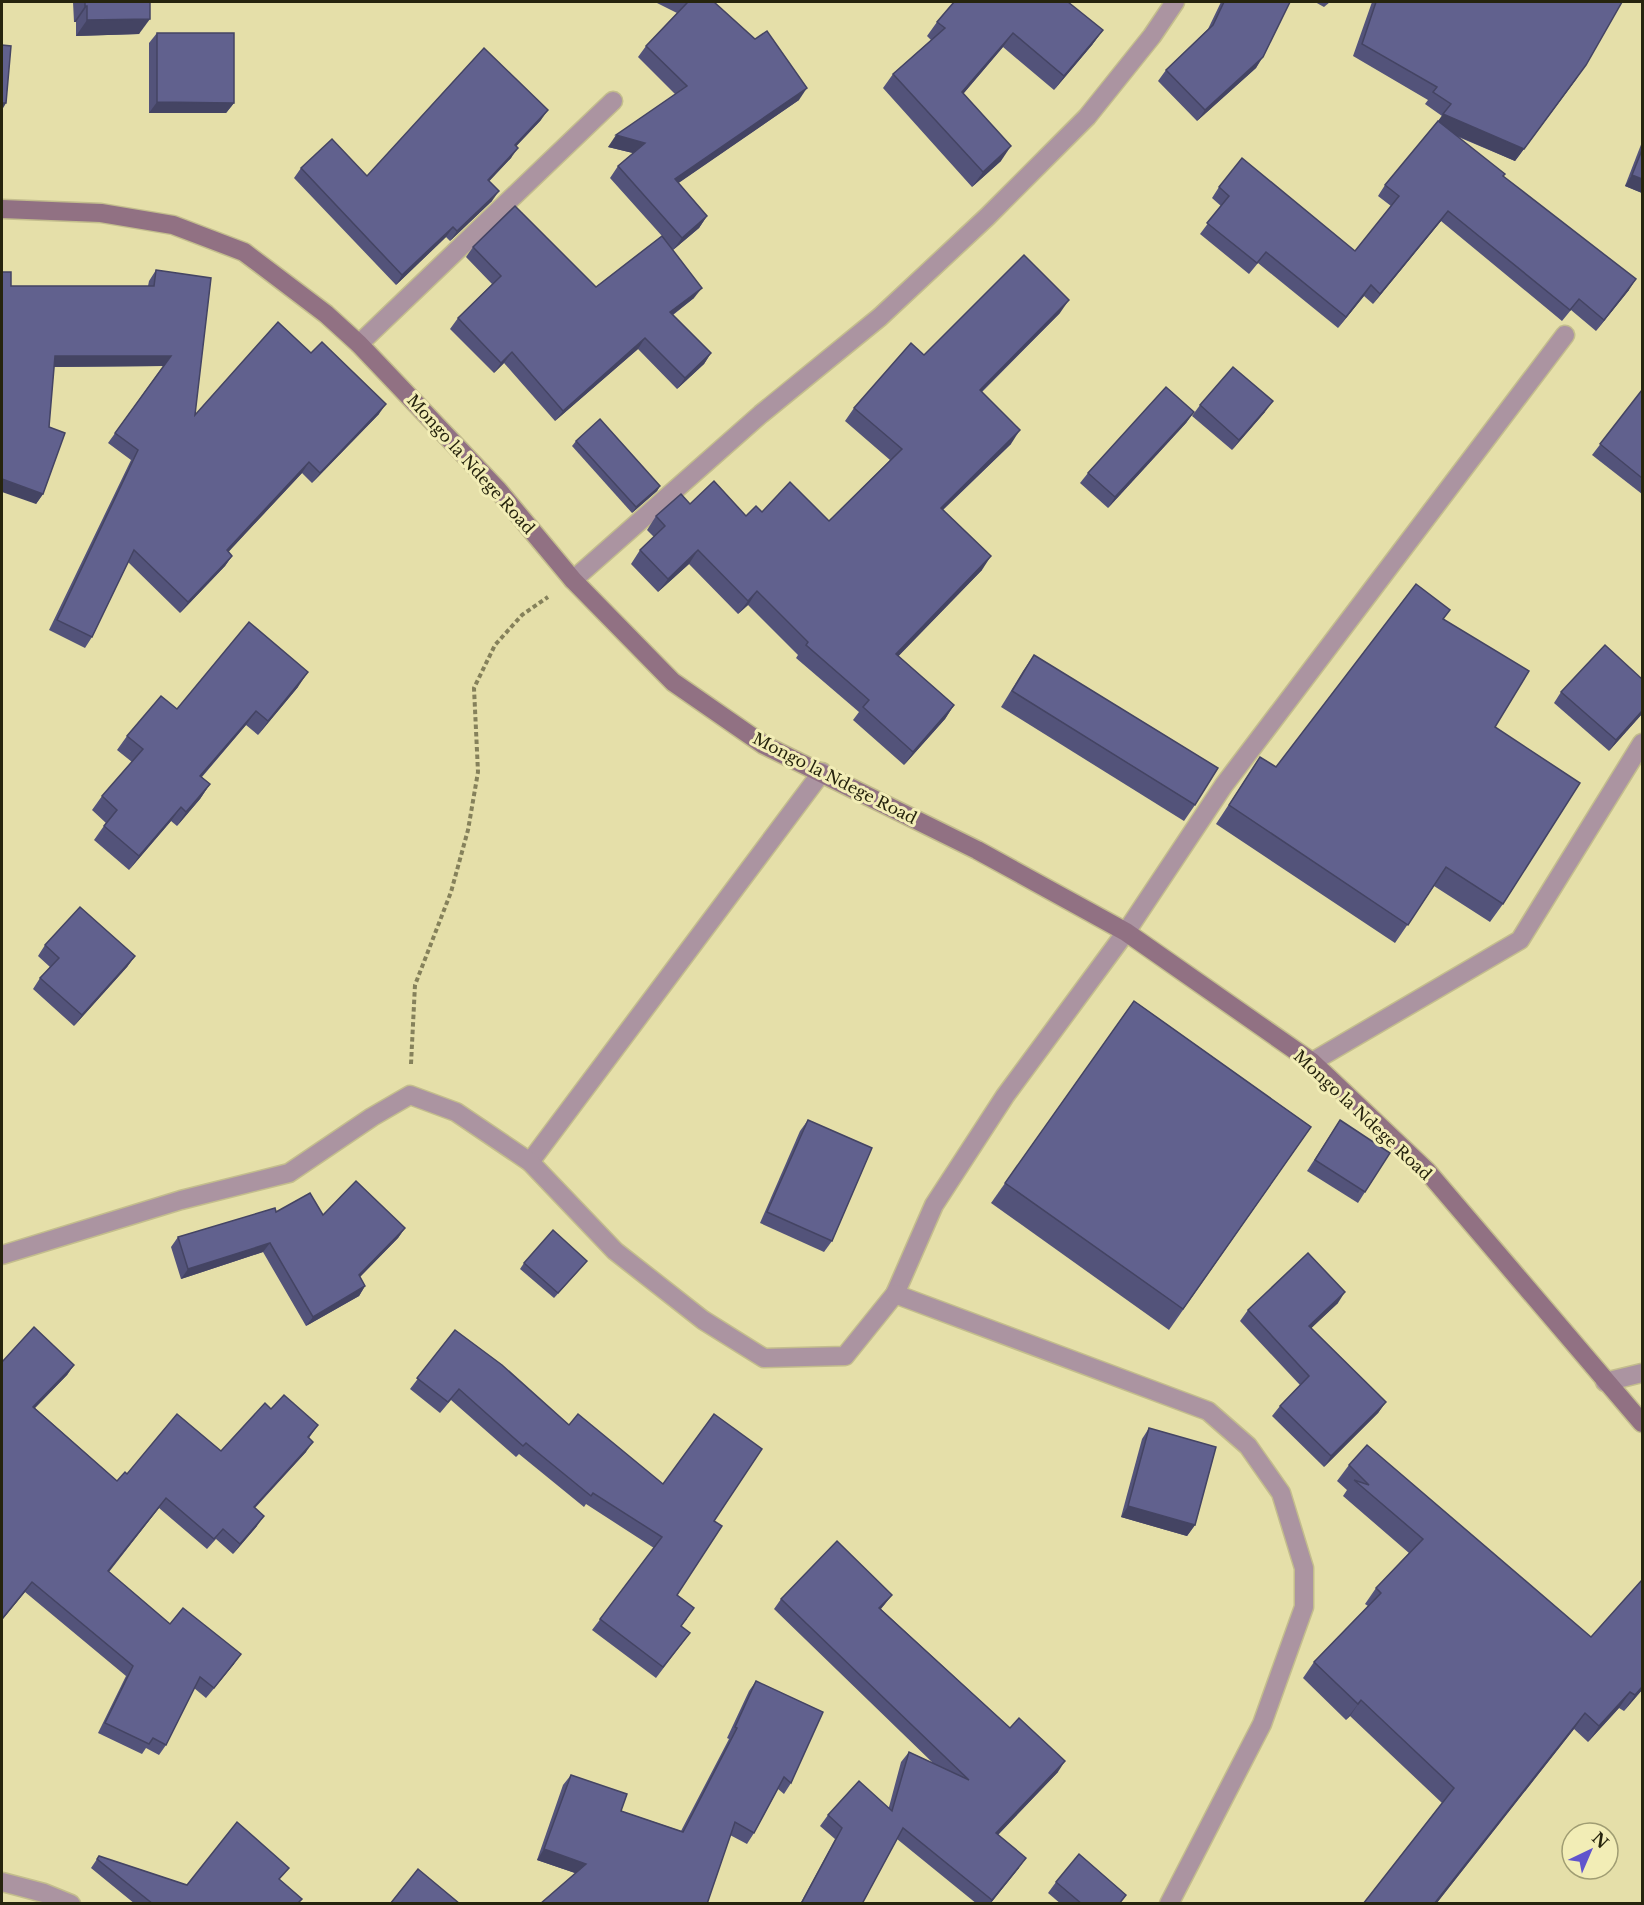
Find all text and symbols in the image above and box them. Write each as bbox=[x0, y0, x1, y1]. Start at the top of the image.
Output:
street label: Mongo la Ndege Road bbox=[403, 390, 539, 538]
street label: Mongo la Ndege Road bbox=[750, 728, 920, 828]
street label: Mongo la Ndege Road bbox=[1290, 1046, 1436, 1184]
north arrow bbox=[1560, 1821, 1620, 1881]
text: N bbox=[1588, 1828, 1613, 1853]

